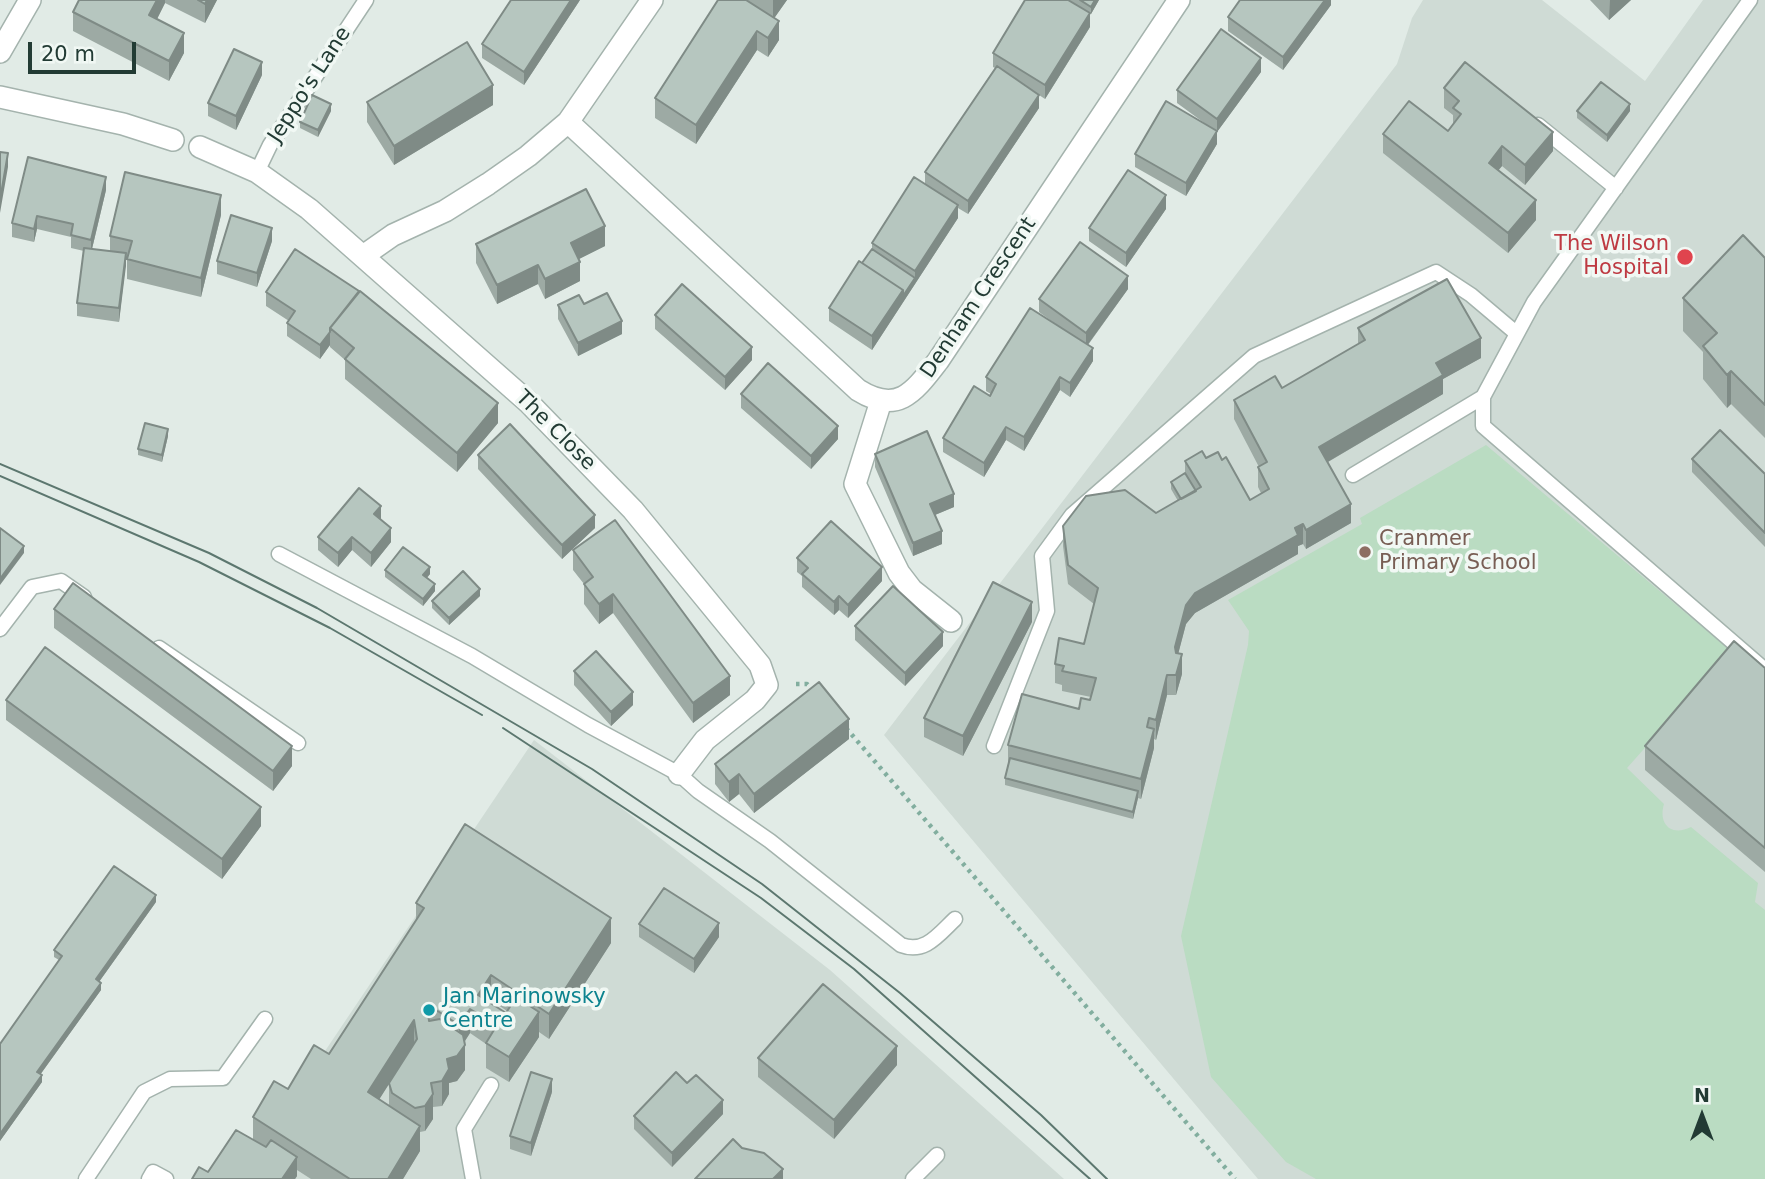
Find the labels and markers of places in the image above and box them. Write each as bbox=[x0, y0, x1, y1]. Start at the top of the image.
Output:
place label: The Wilson Hospital bbox=[1554, 232, 1669, 282]
marker: The Wilson Hospital bbox=[1675, 247, 1695, 267]
place label: Cranmer Primary School bbox=[1379, 527, 1537, 577]
marker: Cranmer Primary School bbox=[1357, 544, 1373, 560]
place label: Jan Marinowsky Centre bbox=[443, 985, 606, 1035]
marker: Jan Marinowsky Centre bbox=[421, 1002, 437, 1018]

